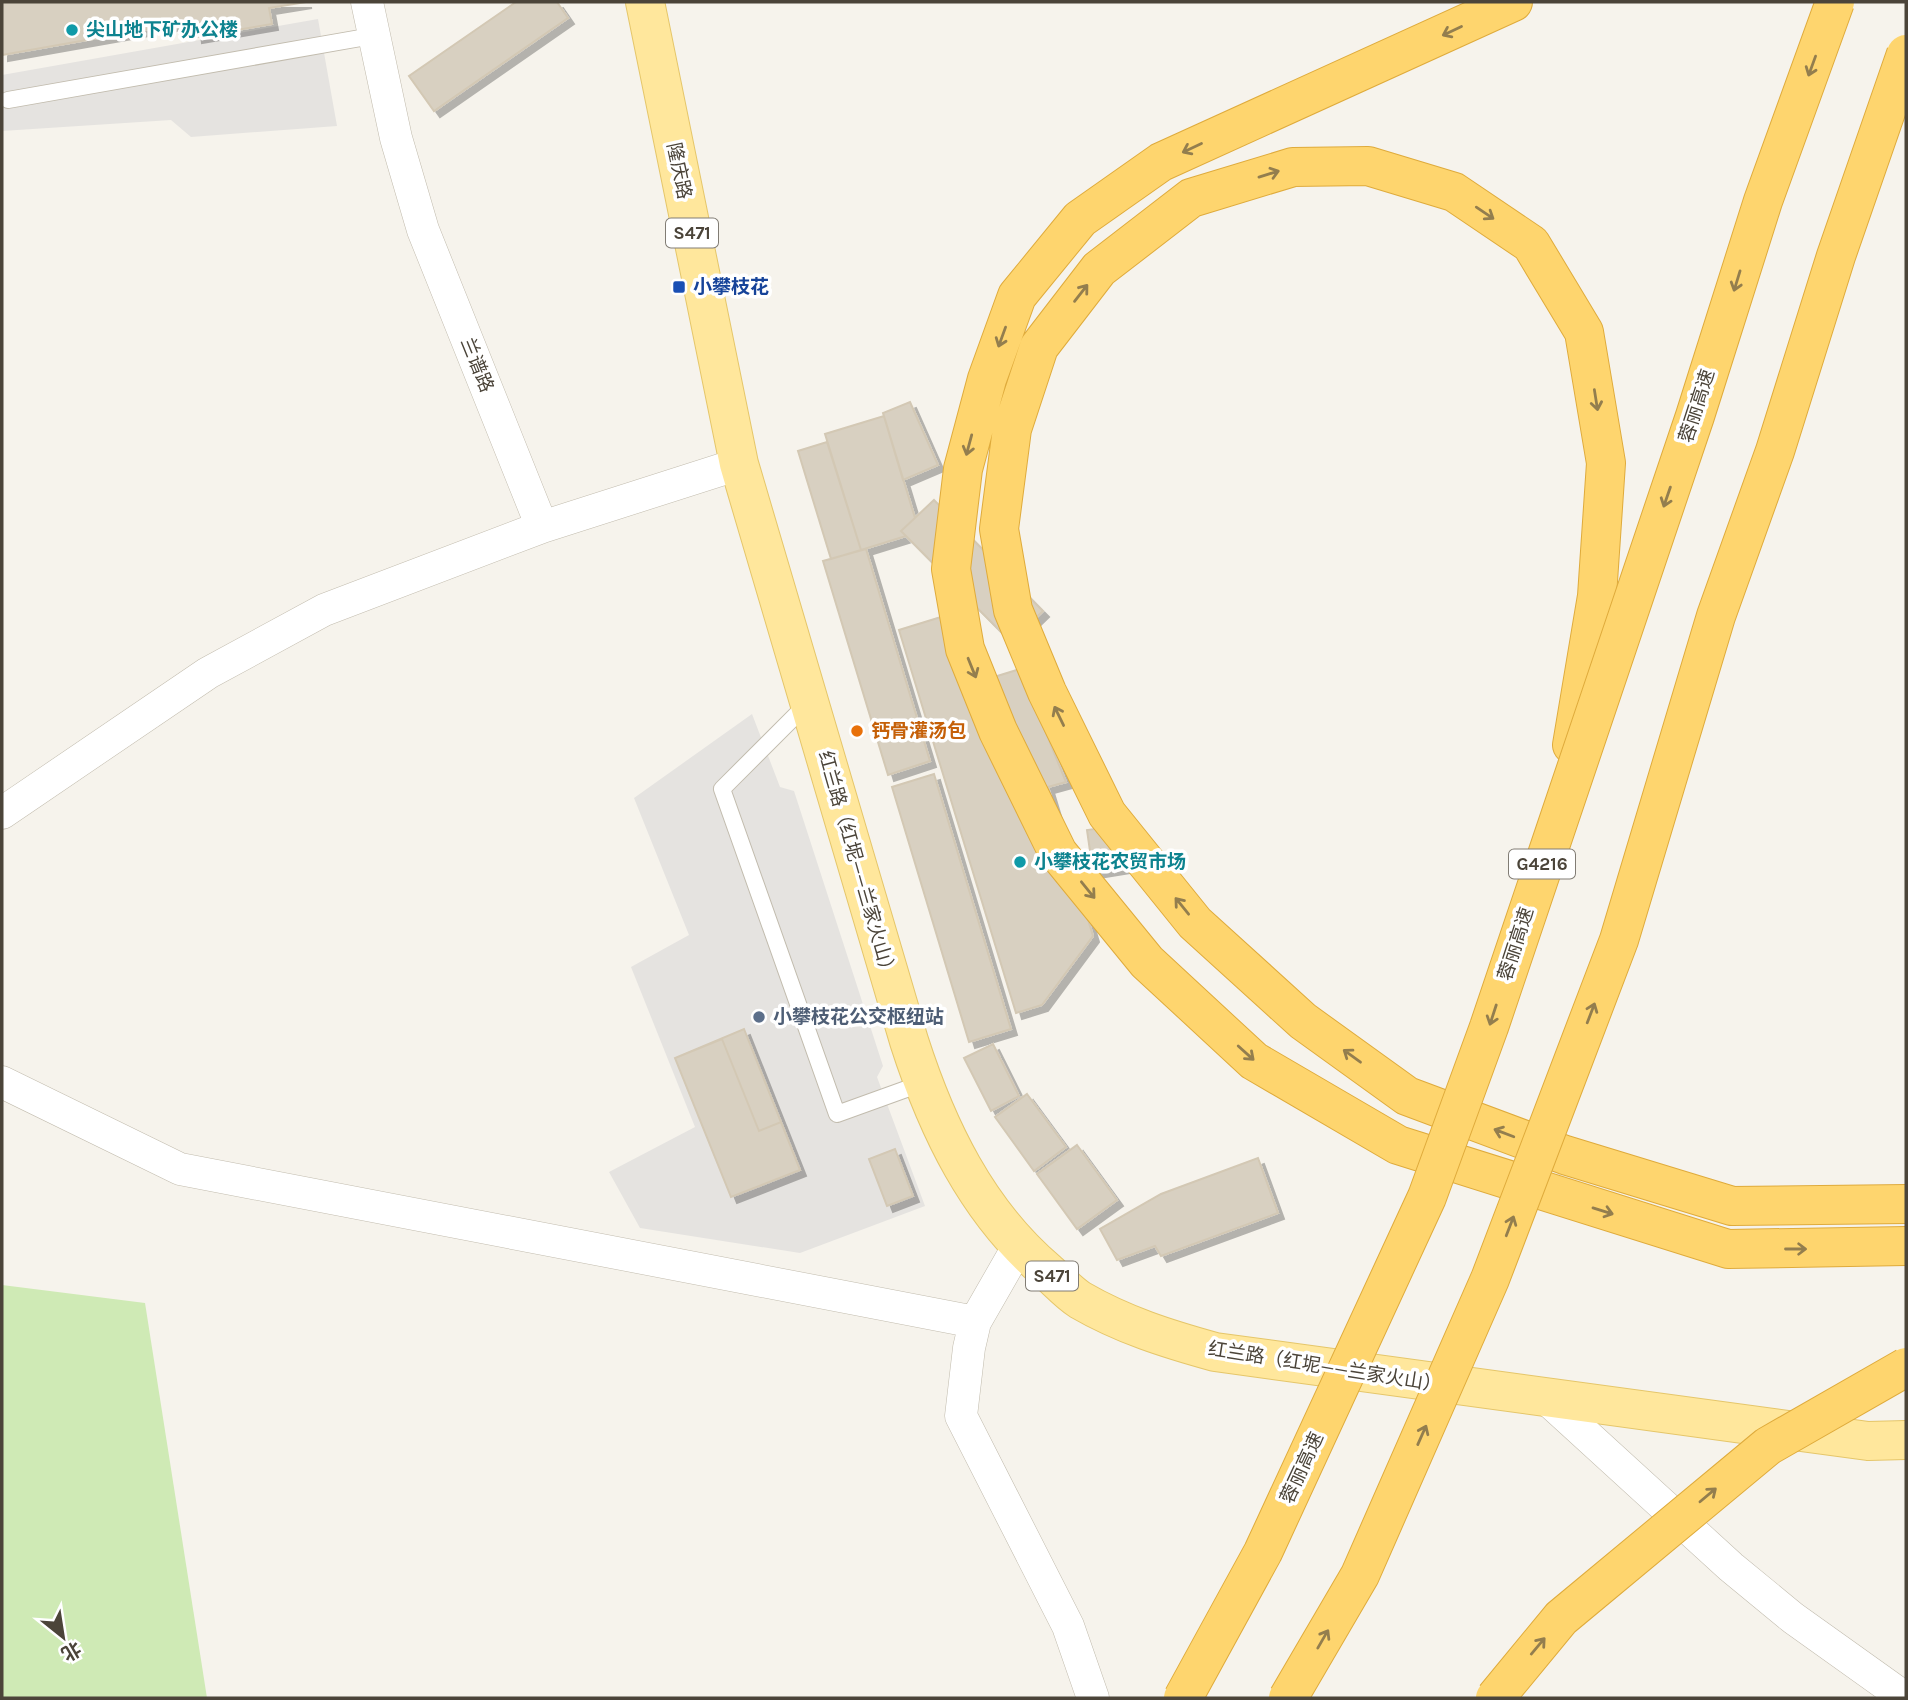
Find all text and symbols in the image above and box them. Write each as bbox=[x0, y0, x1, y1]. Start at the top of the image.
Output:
place label: 尖山地下矿办公楼 bbox=[86, 19, 238, 41]
marker: 尖山地下矿办公楼 bbox=[64, 22, 80, 38]
one-way arrow bbox=[1442, 25, 1463, 38]
one-way arrow bbox=[1804, 54, 1817, 76]
street label: 隆庆路 bbox=[662, 141, 696, 201]
one-way arrow bbox=[1182, 141, 1203, 155]
one-way arrow bbox=[1258, 167, 1280, 180]
one-way arrow bbox=[1475, 206, 1494, 220]
road number: S471 bbox=[666, 218, 718, 247]
one-way arrow bbox=[1730, 270, 1743, 292]
place label: 小攀枝花 bbox=[693, 276, 769, 298]
marker: 小攀枝花 bbox=[671, 279, 687, 295]
one-way arrow bbox=[1073, 284, 1088, 302]
one-way arrow bbox=[995, 326, 1007, 348]
street label: 兰谱路 bbox=[456, 334, 498, 396]
street label: 蓉丽高速 bbox=[1675, 366, 1719, 446]
one-way arrow bbox=[1589, 388, 1603, 411]
one-way arrow bbox=[962, 433, 975, 456]
one-way arrow bbox=[1660, 486, 1672, 508]
one-way arrow bbox=[967, 657, 980, 679]
one-way arrow bbox=[1051, 706, 1065, 727]
place label: 钙骨灌汤包 bbox=[871, 720, 966, 742]
marker: 钙骨灌汤包 bbox=[849, 723, 865, 739]
street label: 红兰路（红坭——兰家火山） bbox=[814, 748, 900, 982]
road number: G4216 bbox=[1509, 850, 1575, 878]
place label: 小攀枝花农贸市场 bbox=[1034, 851, 1186, 873]
marker: 小攀枝花农贸市场 bbox=[1012, 854, 1028, 870]
one-way arrow bbox=[1081, 881, 1096, 899]
one-way arrow bbox=[1174, 897, 1190, 915]
street label: 蓉丽高速 bbox=[1494, 904, 1538, 984]
one-way arrow bbox=[1486, 1003, 1498, 1025]
one-way arrow bbox=[1586, 1003, 1599, 1024]
place label: 小攀枝花公交枢纽站 bbox=[773, 1006, 944, 1028]
marker: 小攀枝花公交枢纽站 bbox=[751, 1009, 767, 1025]
one-way arrow bbox=[1237, 1045, 1255, 1061]
one-way arrow bbox=[1343, 1049, 1362, 1064]
one-way arrow bbox=[1494, 1126, 1516, 1138]
one-way arrow bbox=[1592, 1206, 1614, 1219]
one-way arrow bbox=[1505, 1215, 1518, 1237]
one-way arrow bbox=[1785, 1242, 1808, 1256]
road number: S471 bbox=[1026, 1261, 1078, 1290]
street label: 红兰路（红坭——兰家火山） bbox=[1206, 1338, 1444, 1396]
one-way arrow bbox=[1416, 1425, 1429, 1446]
street label: 蓉丽高速 bbox=[1276, 1429, 1328, 1507]
one-way arrow bbox=[1699, 1487, 1717, 1503]
north arrow bbox=[28, 1602, 98, 1672]
one-way arrow bbox=[1316, 1630, 1330, 1650]
text: 北 bbox=[57, 1637, 85, 1665]
one-way arrow bbox=[1531, 1637, 1546, 1655]

